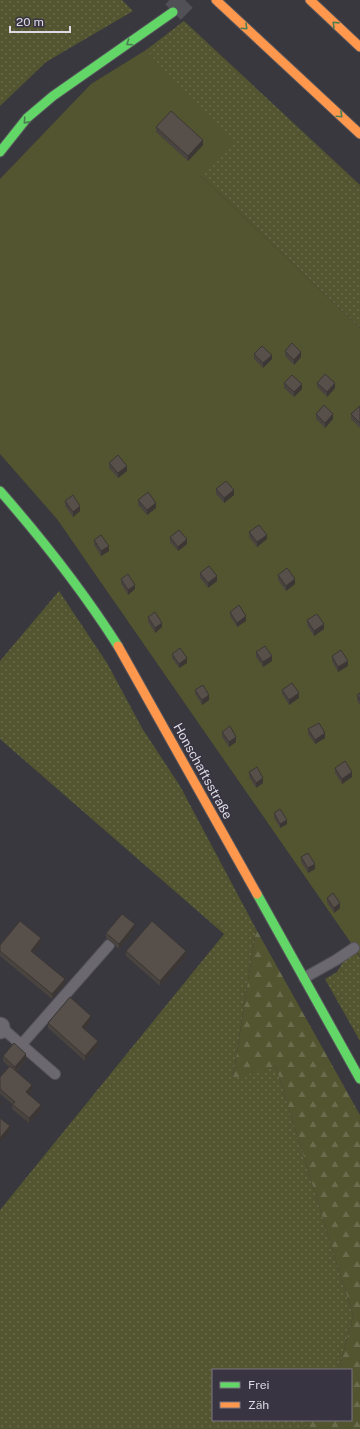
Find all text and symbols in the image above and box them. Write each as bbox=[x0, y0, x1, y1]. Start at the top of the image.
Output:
scale bar bbox=[10, 8, 70, 34]
text: 20 m bbox=[16, 15, 44, 29]
one-way arrow bbox=[332, 21, 340, 29]
one-way arrow bbox=[240, 22, 248, 29]
one-way arrow bbox=[127, 38, 134, 45]
one-way arrow bbox=[335, 111, 343, 118]
one-way arrow bbox=[23, 116, 30, 124]
street label: Honschaftsstraße bbox=[170, 720, 236, 822]
legend bbox=[212, 1369, 352, 1421]
text: Frei bbox=[248, 1378, 270, 1392]
text: Zäh bbox=[248, 1398, 269, 1412]

